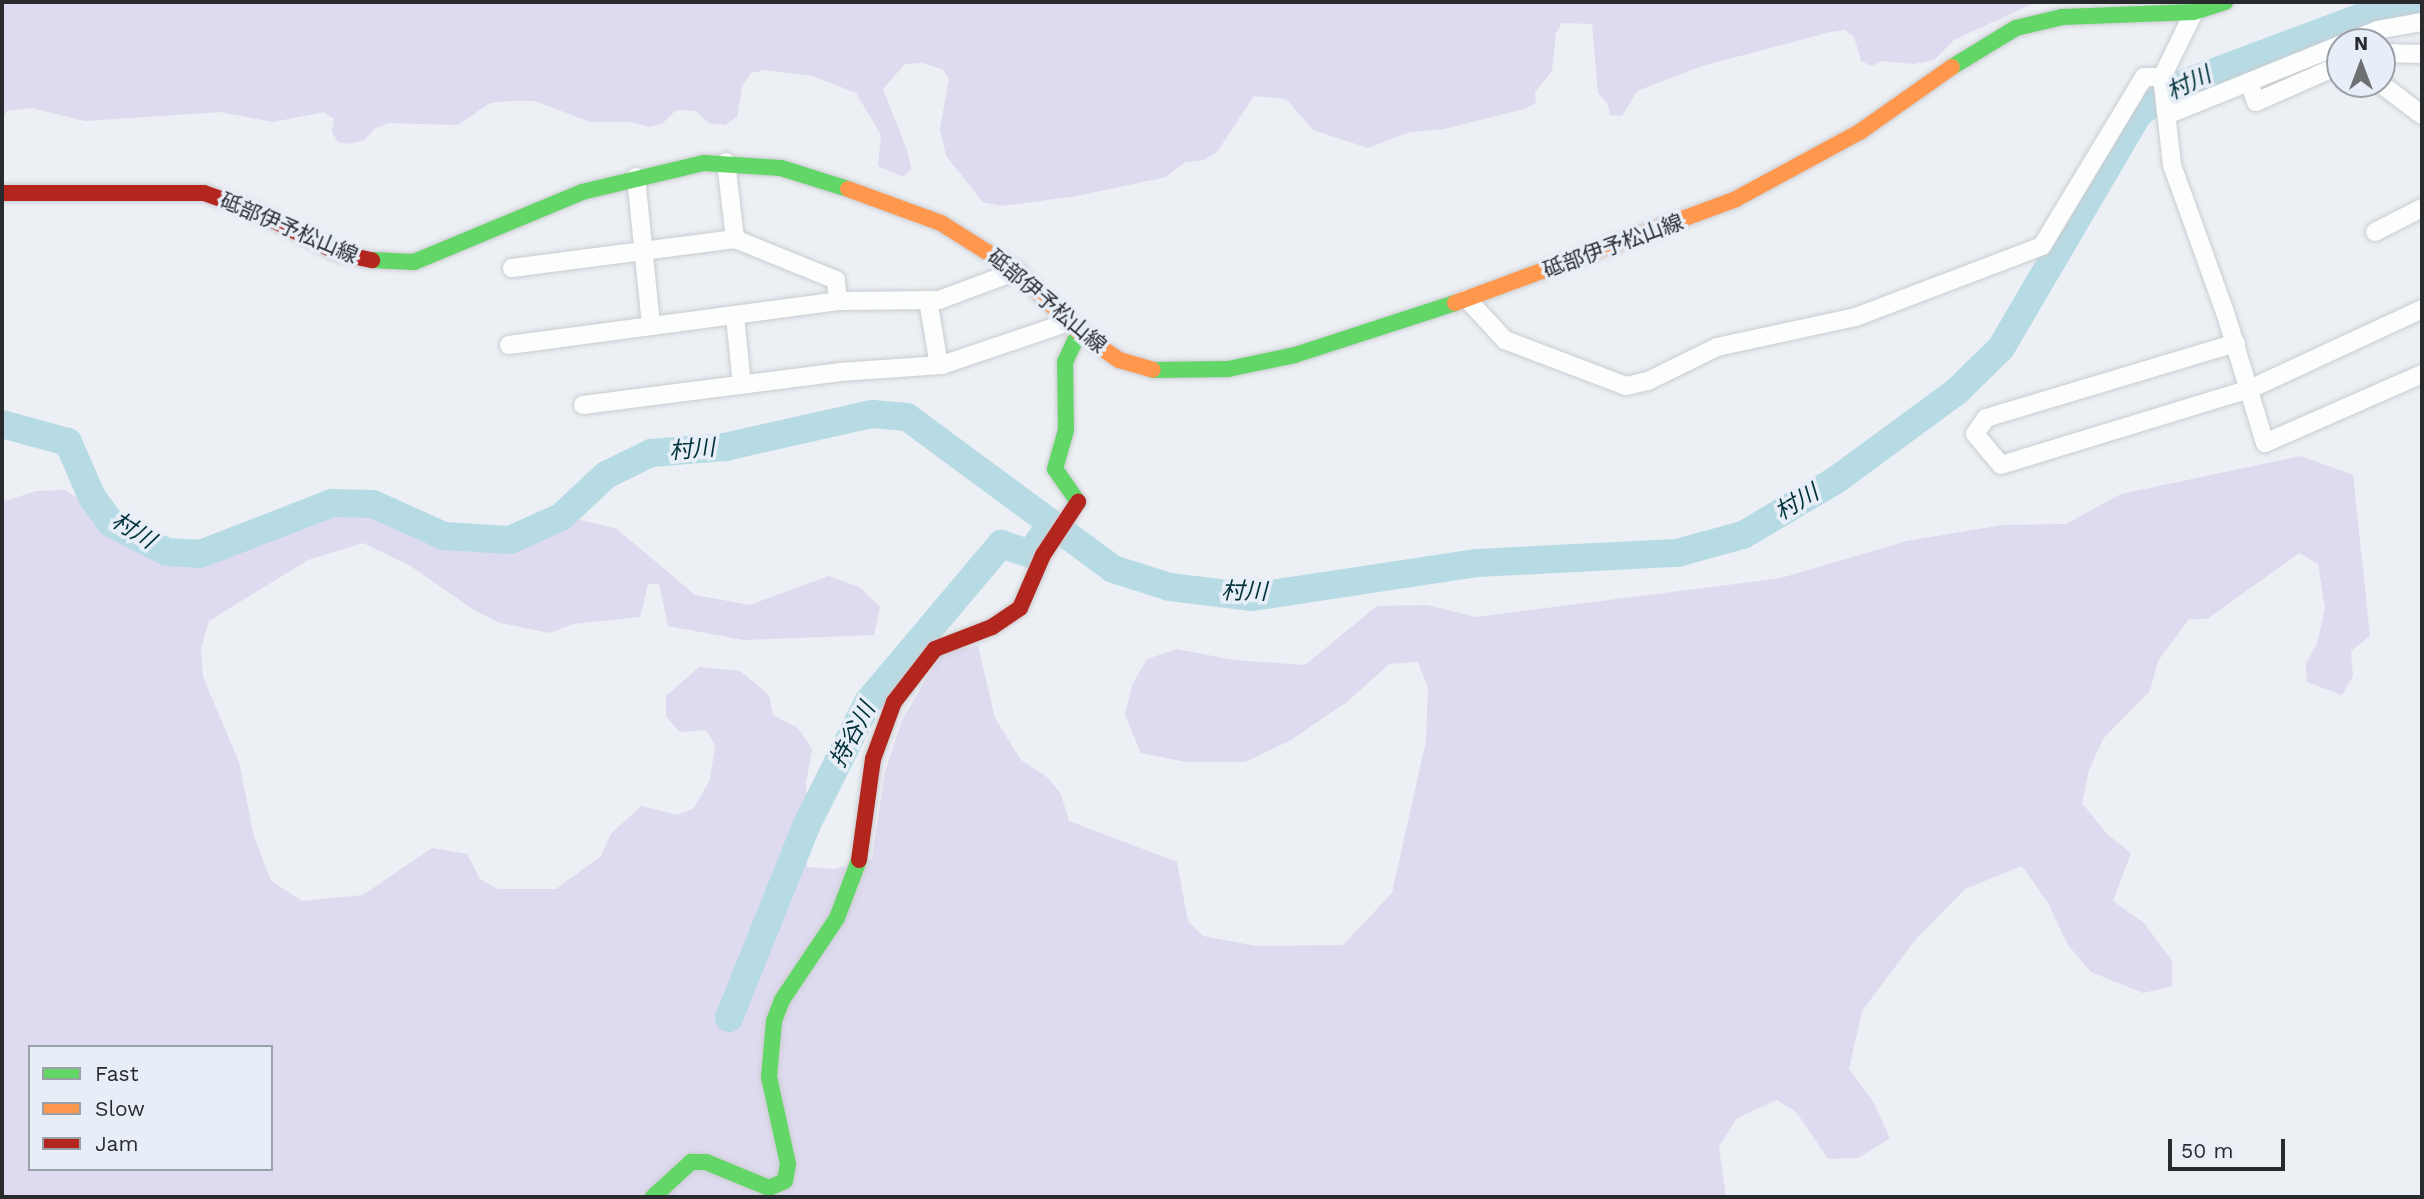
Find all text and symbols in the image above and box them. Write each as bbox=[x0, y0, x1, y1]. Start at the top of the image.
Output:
north arrow bbox=[2326, 28, 2396, 98]
text: N bbox=[2354, 32, 2368, 55]
water label: 村川 bbox=[2162, 62, 2216, 106]
street label: 砥部伊予松山線 bbox=[216, 188, 362, 268]
street label: 砥部伊予松山線 bbox=[1540, 209, 1686, 283]
street label: 砥部伊予松山線 bbox=[983, 244, 1111, 358]
water label: 村川 bbox=[668, 434, 716, 466]
water label: 村川 bbox=[1770, 479, 1824, 527]
water label: 村川 bbox=[106, 507, 160, 555]
water label: 村川 bbox=[1221, 578, 1267, 606]
water label: 持谷川 bbox=[825, 698, 881, 772]
legend bbox=[28, 1045, 273, 1171]
text: Fast bbox=[95, 1061, 139, 1086]
text: Slow bbox=[95, 1096, 145, 1121]
scale bar bbox=[2172, 1126, 2289, 1170]
text: Jam bbox=[95, 1131, 138, 1156]
text: 50 m bbox=[2181, 1138, 2233, 1163]

